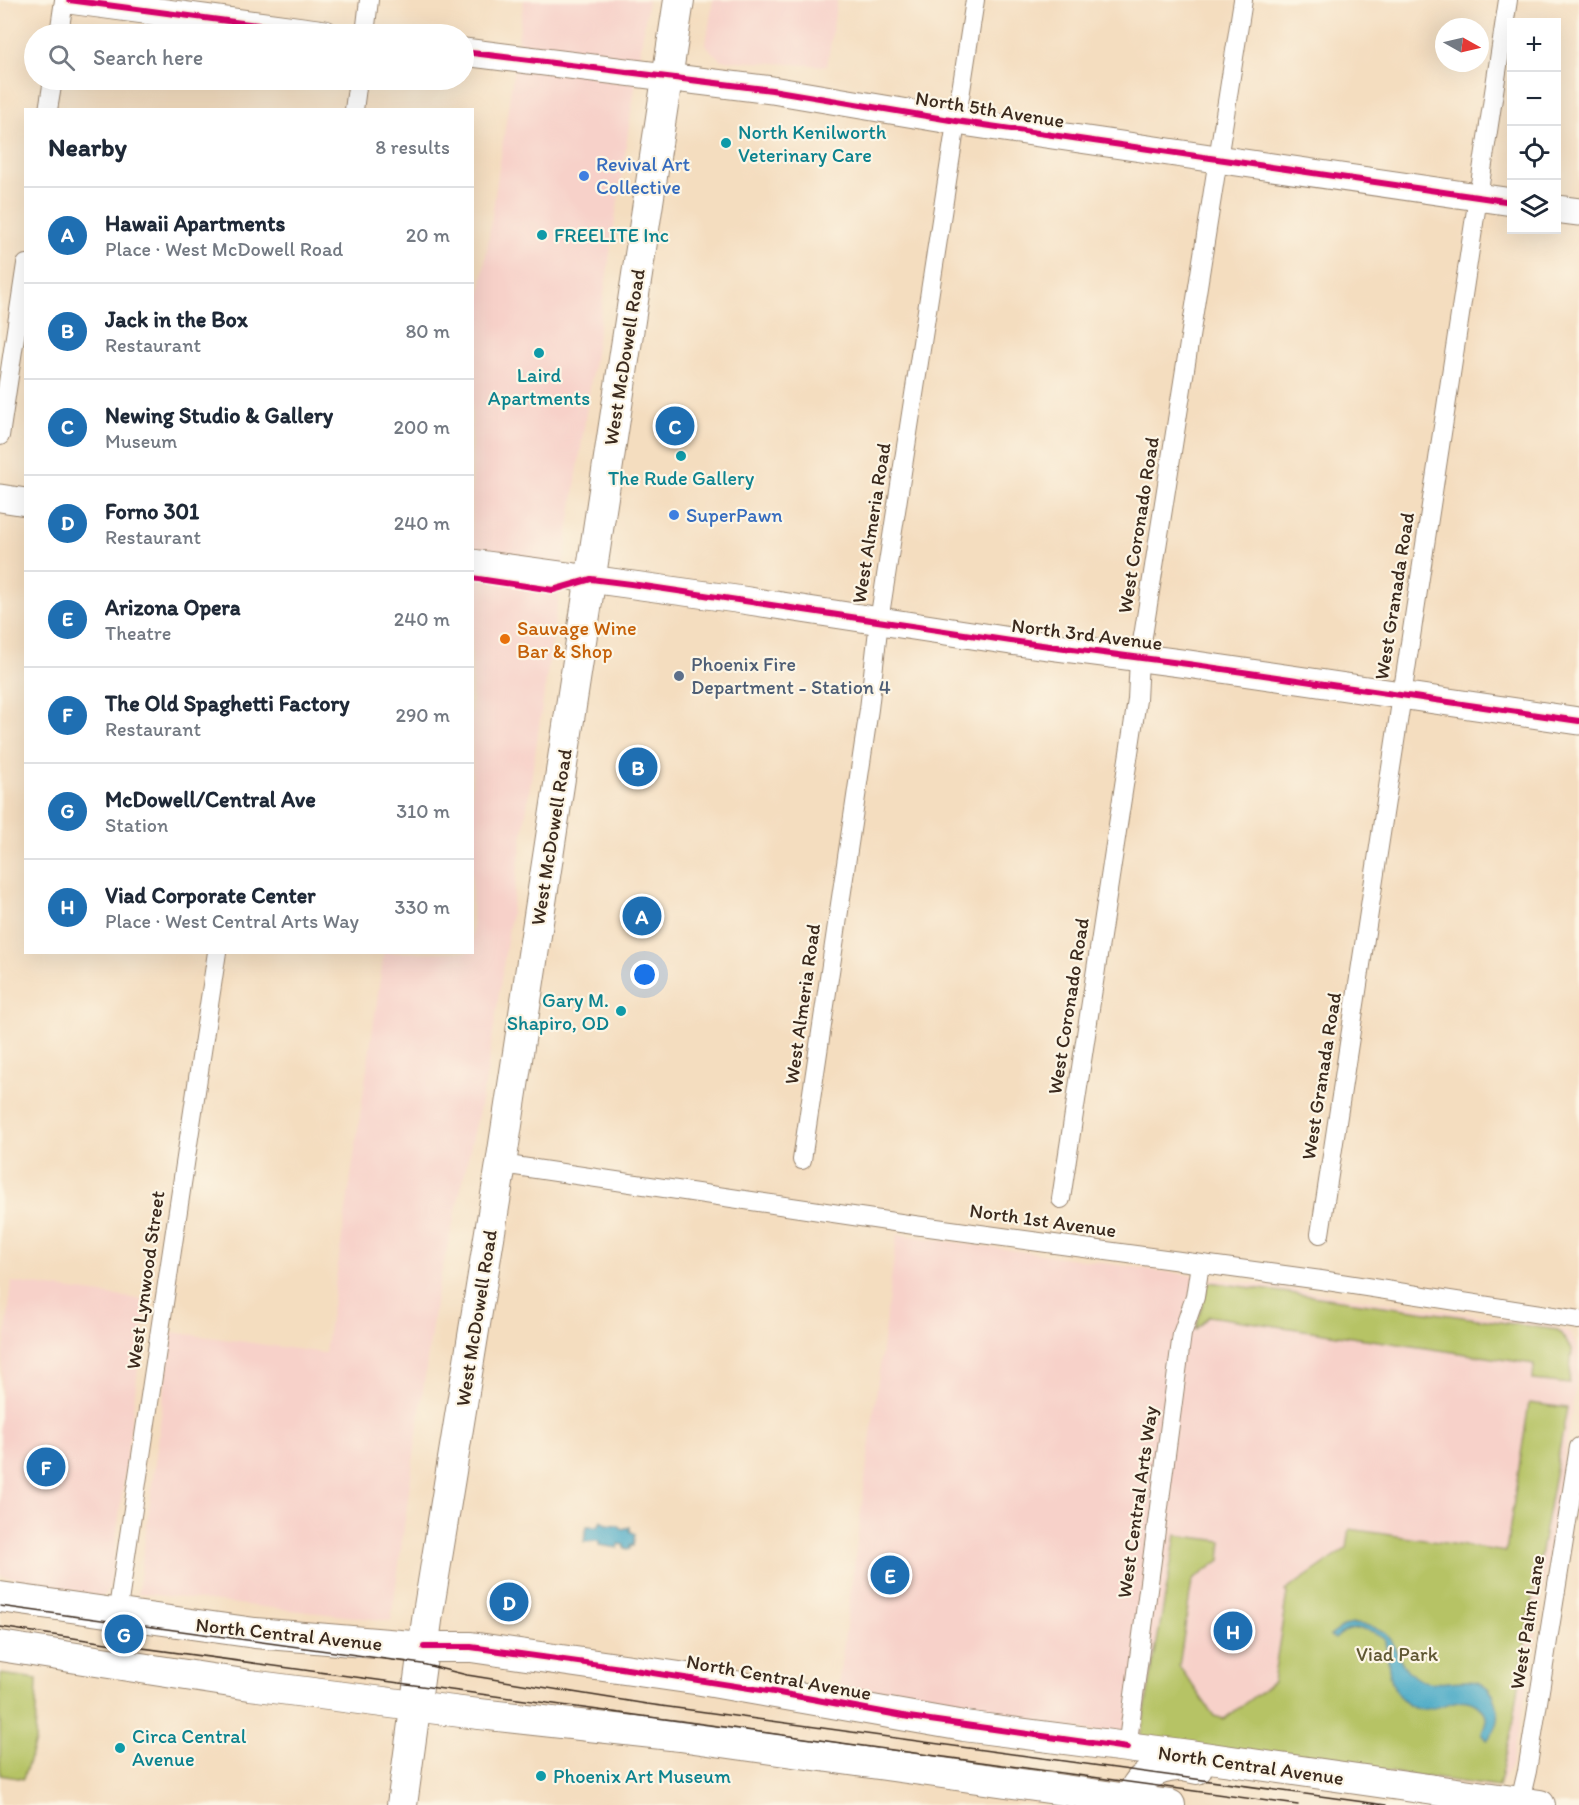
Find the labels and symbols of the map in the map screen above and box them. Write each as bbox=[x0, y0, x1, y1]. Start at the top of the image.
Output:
north arrow bbox=[1435, 18, 1489, 72]
street label: North 5th Avenue bbox=[914, 85, 1066, 133]
place label: North Kenilworth Veterinary Care bbox=[738, 120, 887, 167]
marker: North Kenilworth Veterinary Care bbox=[719, 136, 733, 150]
place label: Revival Art Collective bbox=[596, 152, 690, 199]
marker: Revival Art Collective bbox=[577, 169, 591, 183]
place label: FREELITE Inc bbox=[554, 223, 669, 247]
marker: FREELITE Inc bbox=[535, 228, 549, 242]
street label: West McDowell Road bbox=[598, 267, 650, 447]
marker: Laird Apartments bbox=[532, 346, 546, 360]
place label: Laird Apartments bbox=[488, 363, 590, 410]
pin: C bbox=[656, 404, 694, 448]
street label: West Coronado Road bbox=[1112, 435, 1164, 615]
street label: West Almeria Road bbox=[846, 441, 896, 605]
marker: The Rude Gallery bbox=[674, 449, 688, 463]
place label: The Rude Gallery bbox=[608, 466, 755, 490]
place label: SuperPawn bbox=[686, 503, 783, 527]
marker: SuperPawn bbox=[667, 508, 681, 522]
street label: West Granada Road bbox=[1369, 510, 1419, 681]
street label: North 3rd Avenue bbox=[1010, 613, 1164, 655]
place label: Sauvage Wine Bar & Shop bbox=[517, 616, 637, 663]
marker: Sauvage Wine Bar & Shop bbox=[498, 632, 512, 646]
place label: Phoenix Fire Department - Station 4 bbox=[691, 652, 891, 699]
marker: Phoenix Fire Department - Station 4 bbox=[672, 669, 686, 683]
pin: B bbox=[618, 744, 658, 789]
street label: West McDowell Road bbox=[525, 747, 577, 927]
pin: A bbox=[622, 894, 662, 938]
street label: West Coronado Road bbox=[1042, 916, 1094, 1096]
street label: West Almeria Road bbox=[779, 922, 825, 1086]
your location bbox=[630, 960, 659, 989]
place label: Gary M. Shapiro, OD bbox=[507, 988, 609, 1035]
street label: West Granada Road bbox=[1296, 990, 1346, 1161]
marker: Gary M. Shapiro, OD bbox=[614, 1004, 628, 1018]
street label: West Lynwood Street bbox=[121, 1189, 169, 1371]
street label: North 1st Avenue bbox=[968, 1198, 1118, 1242]
street label: West McDowell Road bbox=[450, 1228, 502, 1408]
street label: West Central Arts Way bbox=[1112, 1404, 1162, 1600]
pin: F bbox=[26, 1444, 66, 1490]
pin: E bbox=[870, 1552, 910, 1598]
street label: West Palm Lane bbox=[1505, 1553, 1549, 1691]
pin: D bbox=[490, 1580, 528, 1624]
pin: H bbox=[1214, 1608, 1252, 1654]
pin: G bbox=[104, 1612, 144, 1656]
street label: North Central Avenue bbox=[195, 1612, 383, 1656]
park label: Viad Park bbox=[1356, 1642, 1439, 1666]
street label: North Central Avenue bbox=[685, 1649, 873, 1705]
place label: Circa Central Avenue bbox=[132, 1724, 247, 1771]
street label: North Central Avenue bbox=[1157, 1740, 1345, 1790]
marker: Circa Central Avenue bbox=[113, 1741, 127, 1755]
place label: Phoenix Art Museum bbox=[553, 1764, 731, 1788]
marker: Phoenix Art Museum bbox=[534, 1769, 548, 1783]

